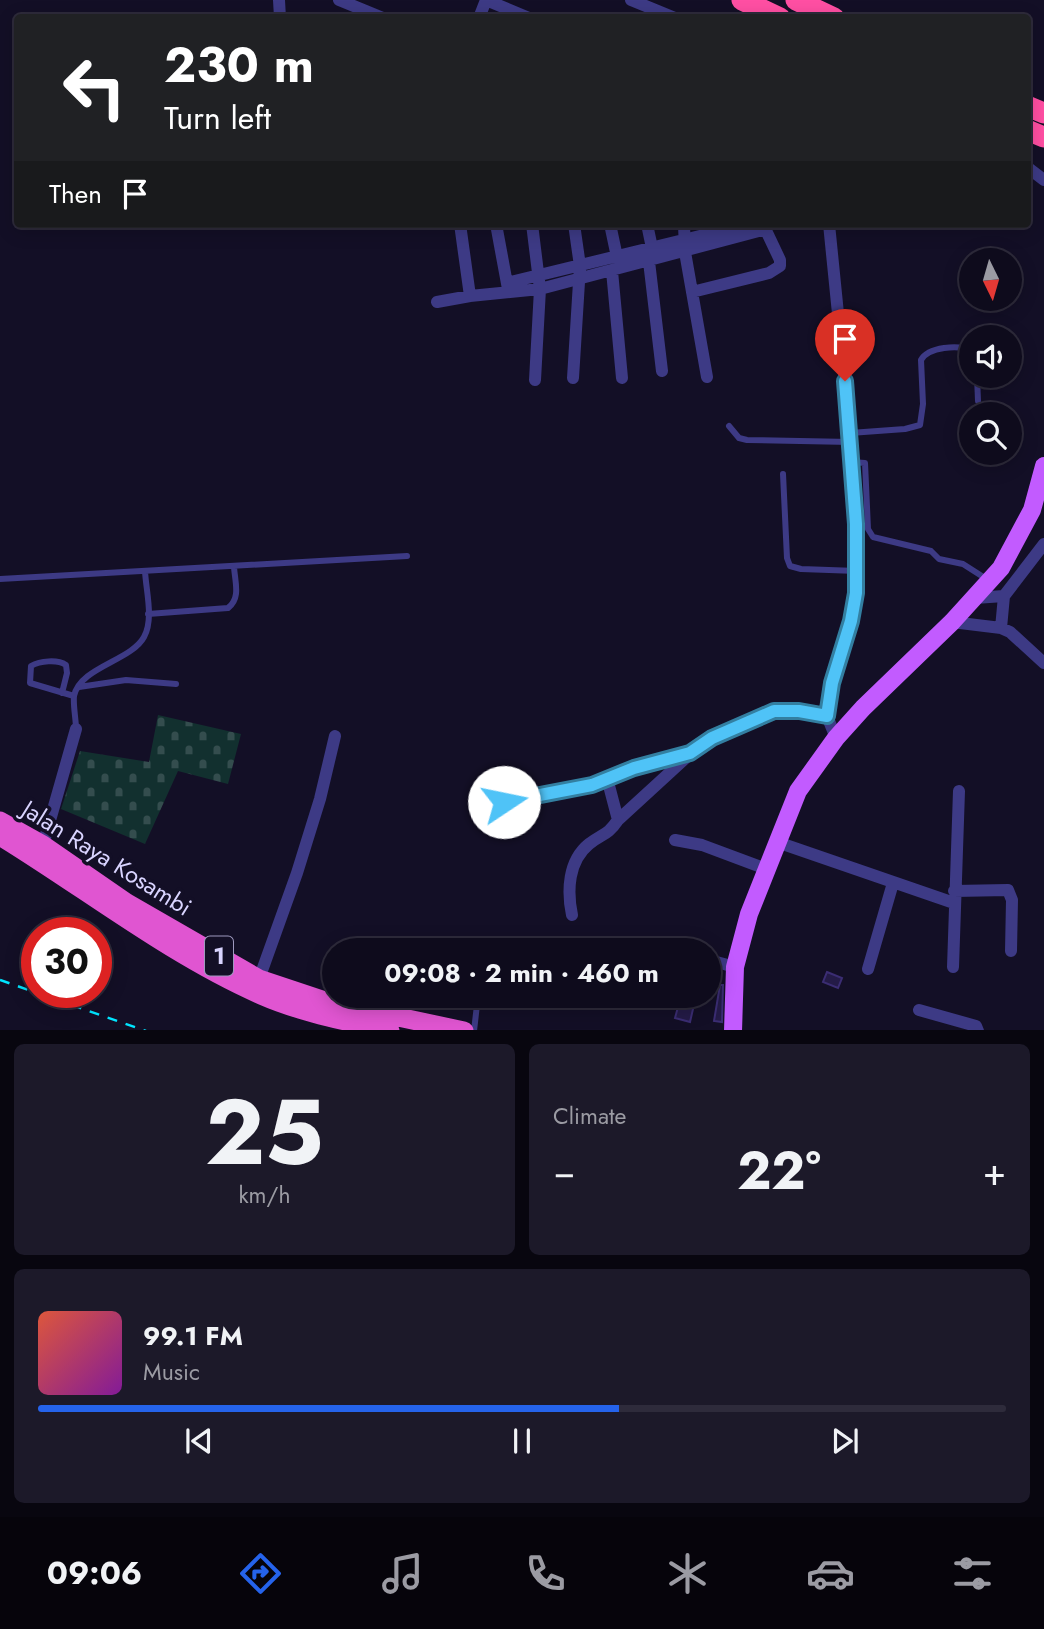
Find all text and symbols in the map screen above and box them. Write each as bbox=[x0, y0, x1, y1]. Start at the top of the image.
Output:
text: 230 m bbox=[164, 30, 314, 100]
icon: left bbox=[49, 42, 140, 133]
text: Turn left bbox=[164, 95, 271, 141]
text: Then bbox=[49, 175, 102, 213]
icon: arrive bbox=[116, 175, 154, 213]
north arrow bbox=[959, 248, 1022, 312]
map controls bbox=[959, 248, 1022, 465]
pin bbox=[815, 309, 875, 381]
icon: arrive bbox=[826, 320, 864, 358]
button: sound bbox=[959, 325, 1022, 388]
button: search bbox=[959, 402, 1022, 465]
position arrow bbox=[467, 765, 541, 839]
street label: Jalan Raya Kosambi bbox=[13, 790, 199, 924]
speed limit sign: 30 bbox=[21, 917, 112, 1008]
road number: 1 bbox=[205, 937, 233, 976]
text: 09:08 · 2 min · 460 m bbox=[384, 954, 659, 992]
text: 25 bbox=[205, 1067, 324, 1198]
text: Climate bbox=[553, 1099, 626, 1133]
text: 22° bbox=[737, 1133, 821, 1209]
text: − bbox=[553, 1144, 575, 1199]
text: + bbox=[983, 1144, 1006, 1199]
text: km/h bbox=[239, 1178, 290, 1212]
text: 99.1 FM bbox=[143, 1317, 243, 1355]
text: Music bbox=[143, 1355, 200, 1389]
icon: previous bbox=[180, 1422, 218, 1460]
icon: pause bbox=[503, 1422, 541, 1460]
icon: next bbox=[826, 1422, 864, 1460]
icon: directions bbox=[236, 1549, 285, 1598]
icon: music bbox=[378, 1549, 427, 1598]
icon: phone bbox=[521, 1549, 570, 1598]
icon: climate bbox=[663, 1549, 712, 1598]
icon: car bbox=[806, 1549, 855, 1598]
icon: filters bbox=[948, 1549, 997, 1598]
text: 09:06 bbox=[47, 1550, 142, 1596]

